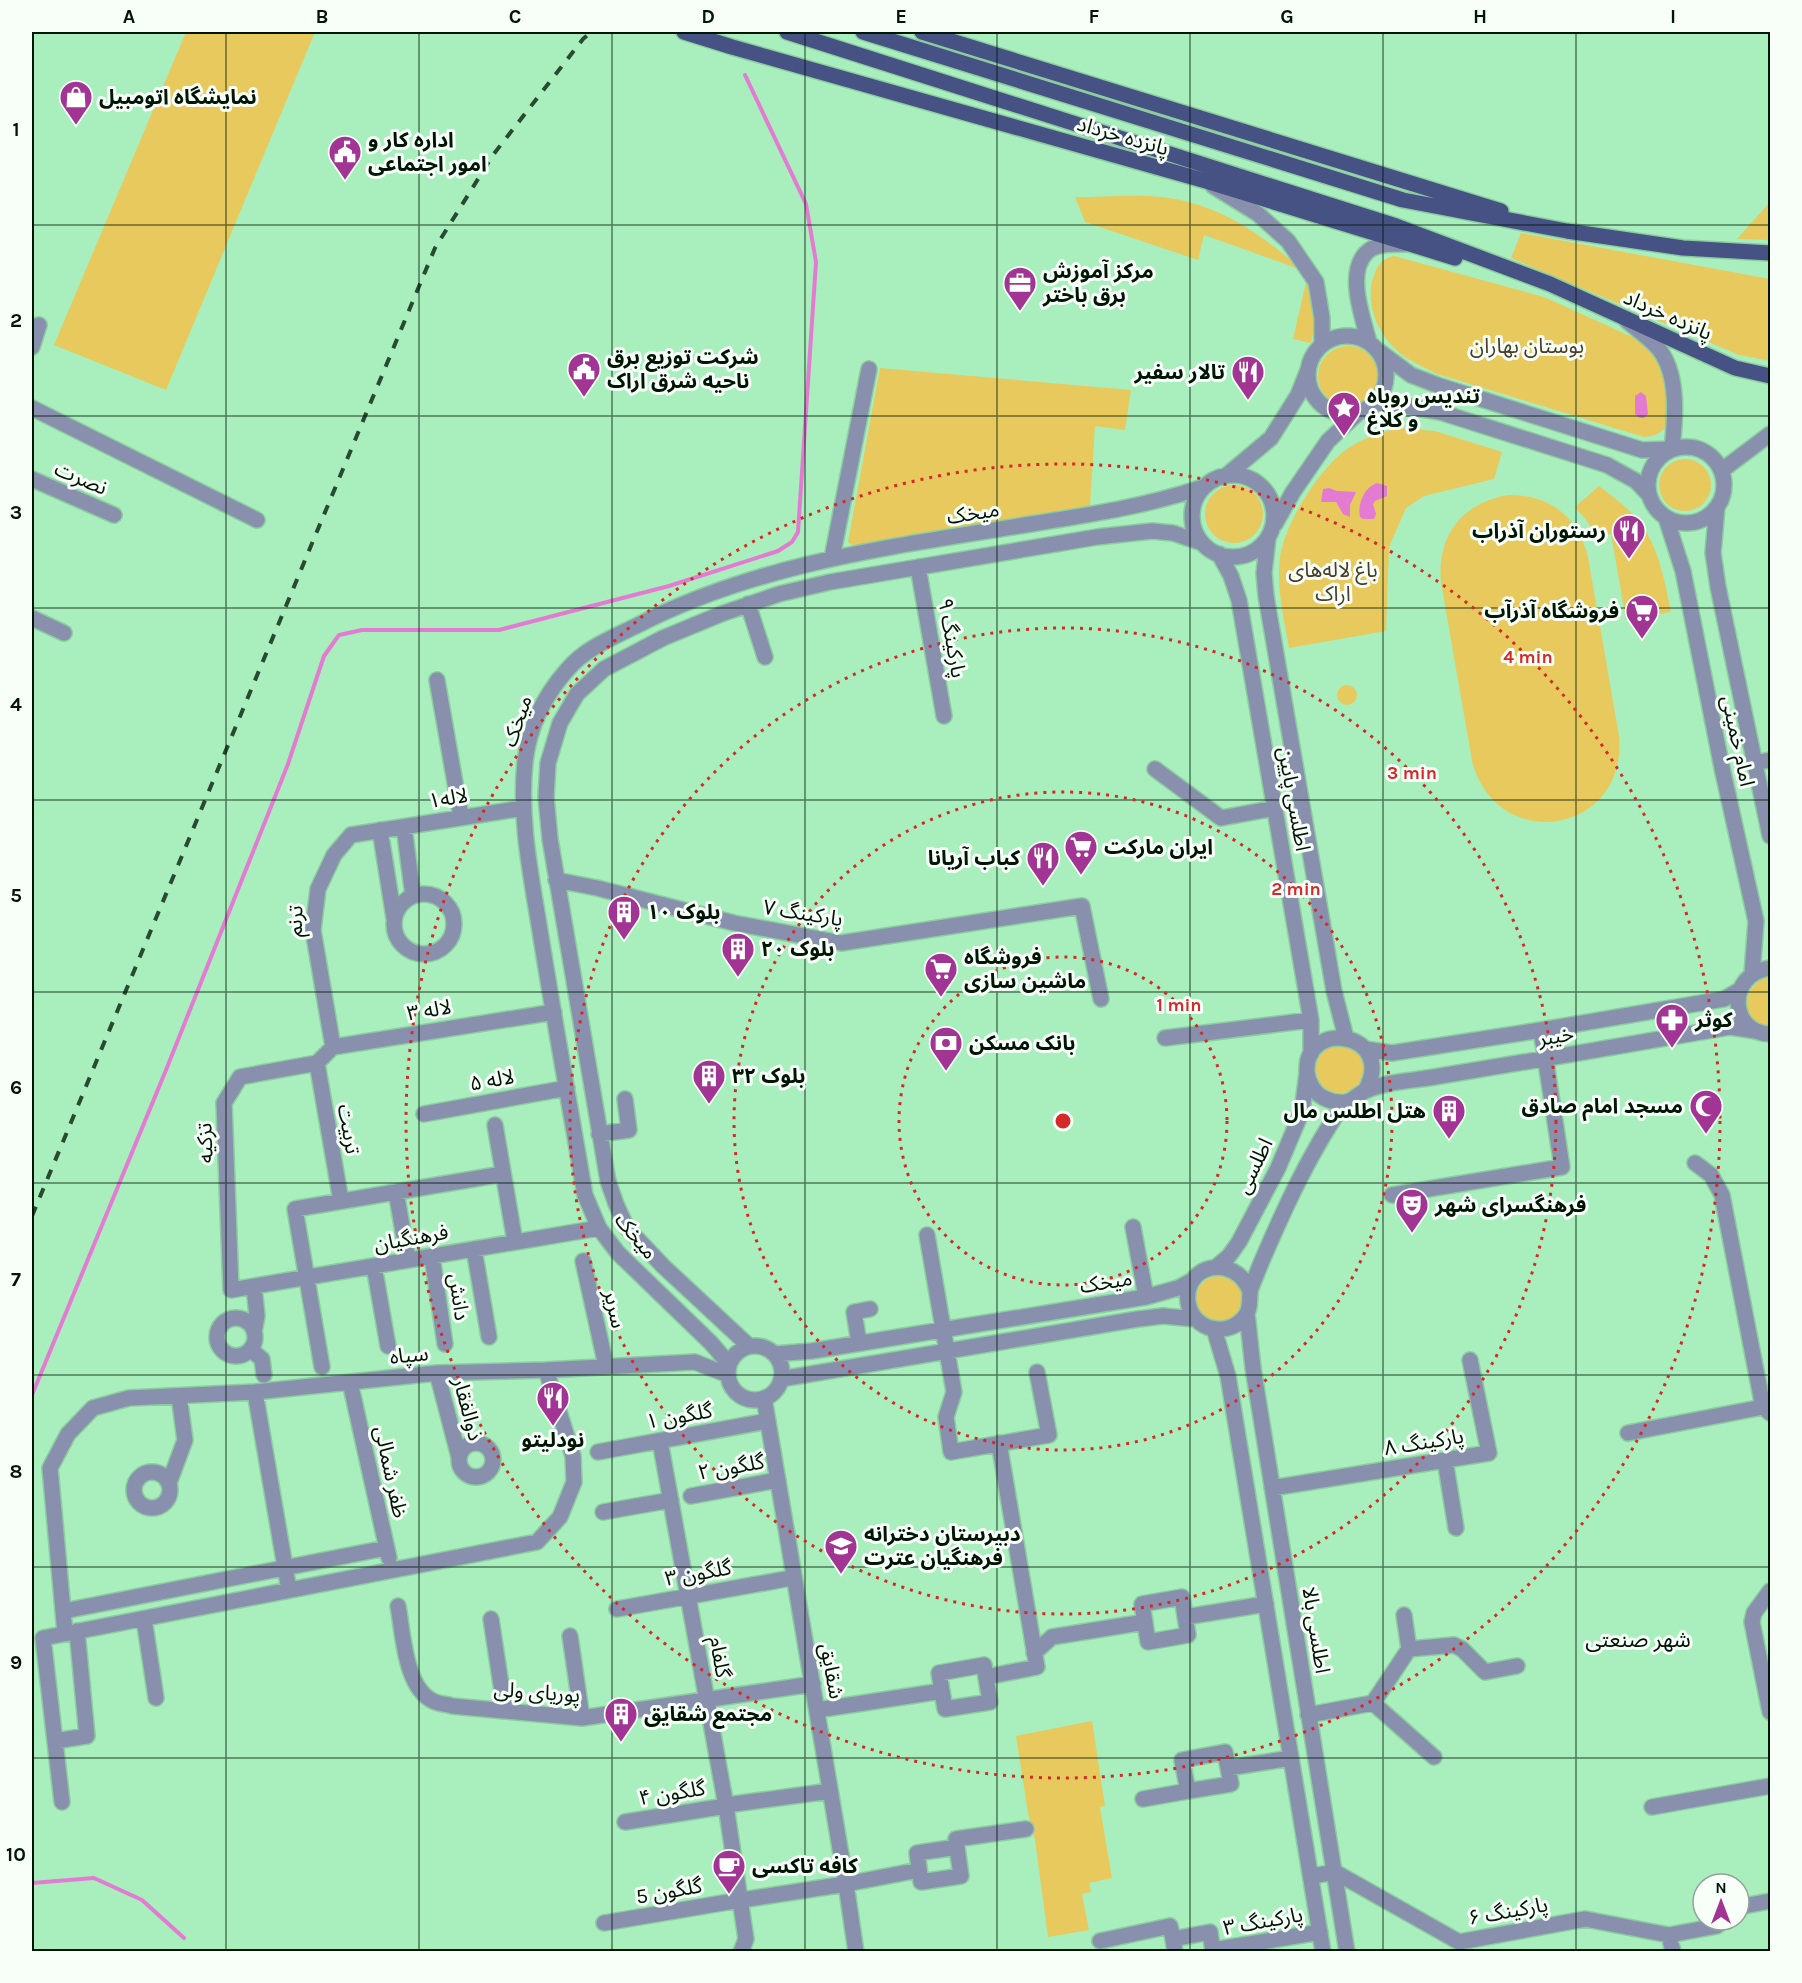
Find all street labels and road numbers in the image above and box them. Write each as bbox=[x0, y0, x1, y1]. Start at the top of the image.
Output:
street label: پانزده خرداد bbox=[1074, 111, 1172, 162]
street label: پانزده خرداد bbox=[1620, 285, 1716, 346]
street label: نصرت bbox=[51, 456, 111, 500]
street label: میخک bbox=[945, 497, 1001, 529]
street label: پارکینگ ۹ bbox=[932, 596, 971, 680]
street label: میخک bbox=[497, 692, 537, 750]
street label: امام خمینی bbox=[1713, 693, 1759, 789]
street label: اطلسی پایین bbox=[1272, 745, 1315, 853]
street label: لاله۱ bbox=[426, 783, 470, 813]
street label: پارکینگ ۷ bbox=[761, 895, 845, 932]
street label: ترنم bbox=[282, 905, 311, 937]
street label: لاله ۳ bbox=[405, 995, 453, 1025]
street label: خیبر bbox=[1535, 1021, 1576, 1051]
street label: لاله ۵ bbox=[468, 1064, 516, 1096]
street label: تربیت bbox=[333, 1102, 365, 1156]
street label: تزکیه bbox=[192, 1122, 218, 1164]
street label: اطلسی bbox=[1230, 1134, 1278, 1198]
street label: میخک bbox=[610, 1208, 662, 1264]
street label: فرهنگیان bbox=[372, 1220, 450, 1256]
street label: میخک bbox=[1078, 1266, 1134, 1298]
street label: دانش bbox=[444, 1272, 474, 1322]
street label: سریر bbox=[599, 1287, 631, 1330]
street label: سپاه bbox=[388, 1341, 430, 1370]
street label: ذوالفقار bbox=[448, 1374, 488, 1443]
street label: گلگون ۱ bbox=[644, 1398, 714, 1434]
street label: ظفر شمالی bbox=[370, 1424, 412, 1520]
street label: پارکینگ ۸ bbox=[1382, 1424, 1466, 1461]
street label: گلگون ۲ bbox=[696, 1449, 766, 1485]
street label: گلگون ۳ bbox=[663, 1555, 733, 1591]
street label: اطلسی بالا bbox=[1297, 1585, 1335, 1675]
street label: گلفام bbox=[701, 1634, 735, 1681]
street label: شقایق bbox=[814, 1641, 849, 1701]
street label: پوریای ولی bbox=[493, 1677, 581, 1708]
street label: گلگون ۴ bbox=[637, 1776, 707, 1810]
street label: گلگون 5 bbox=[634, 1873, 704, 1909]
street label: پارکینگ ۶ bbox=[1466, 1892, 1550, 1931]
street label: پارکینگ ۳ bbox=[1221, 1902, 1305, 1941]

